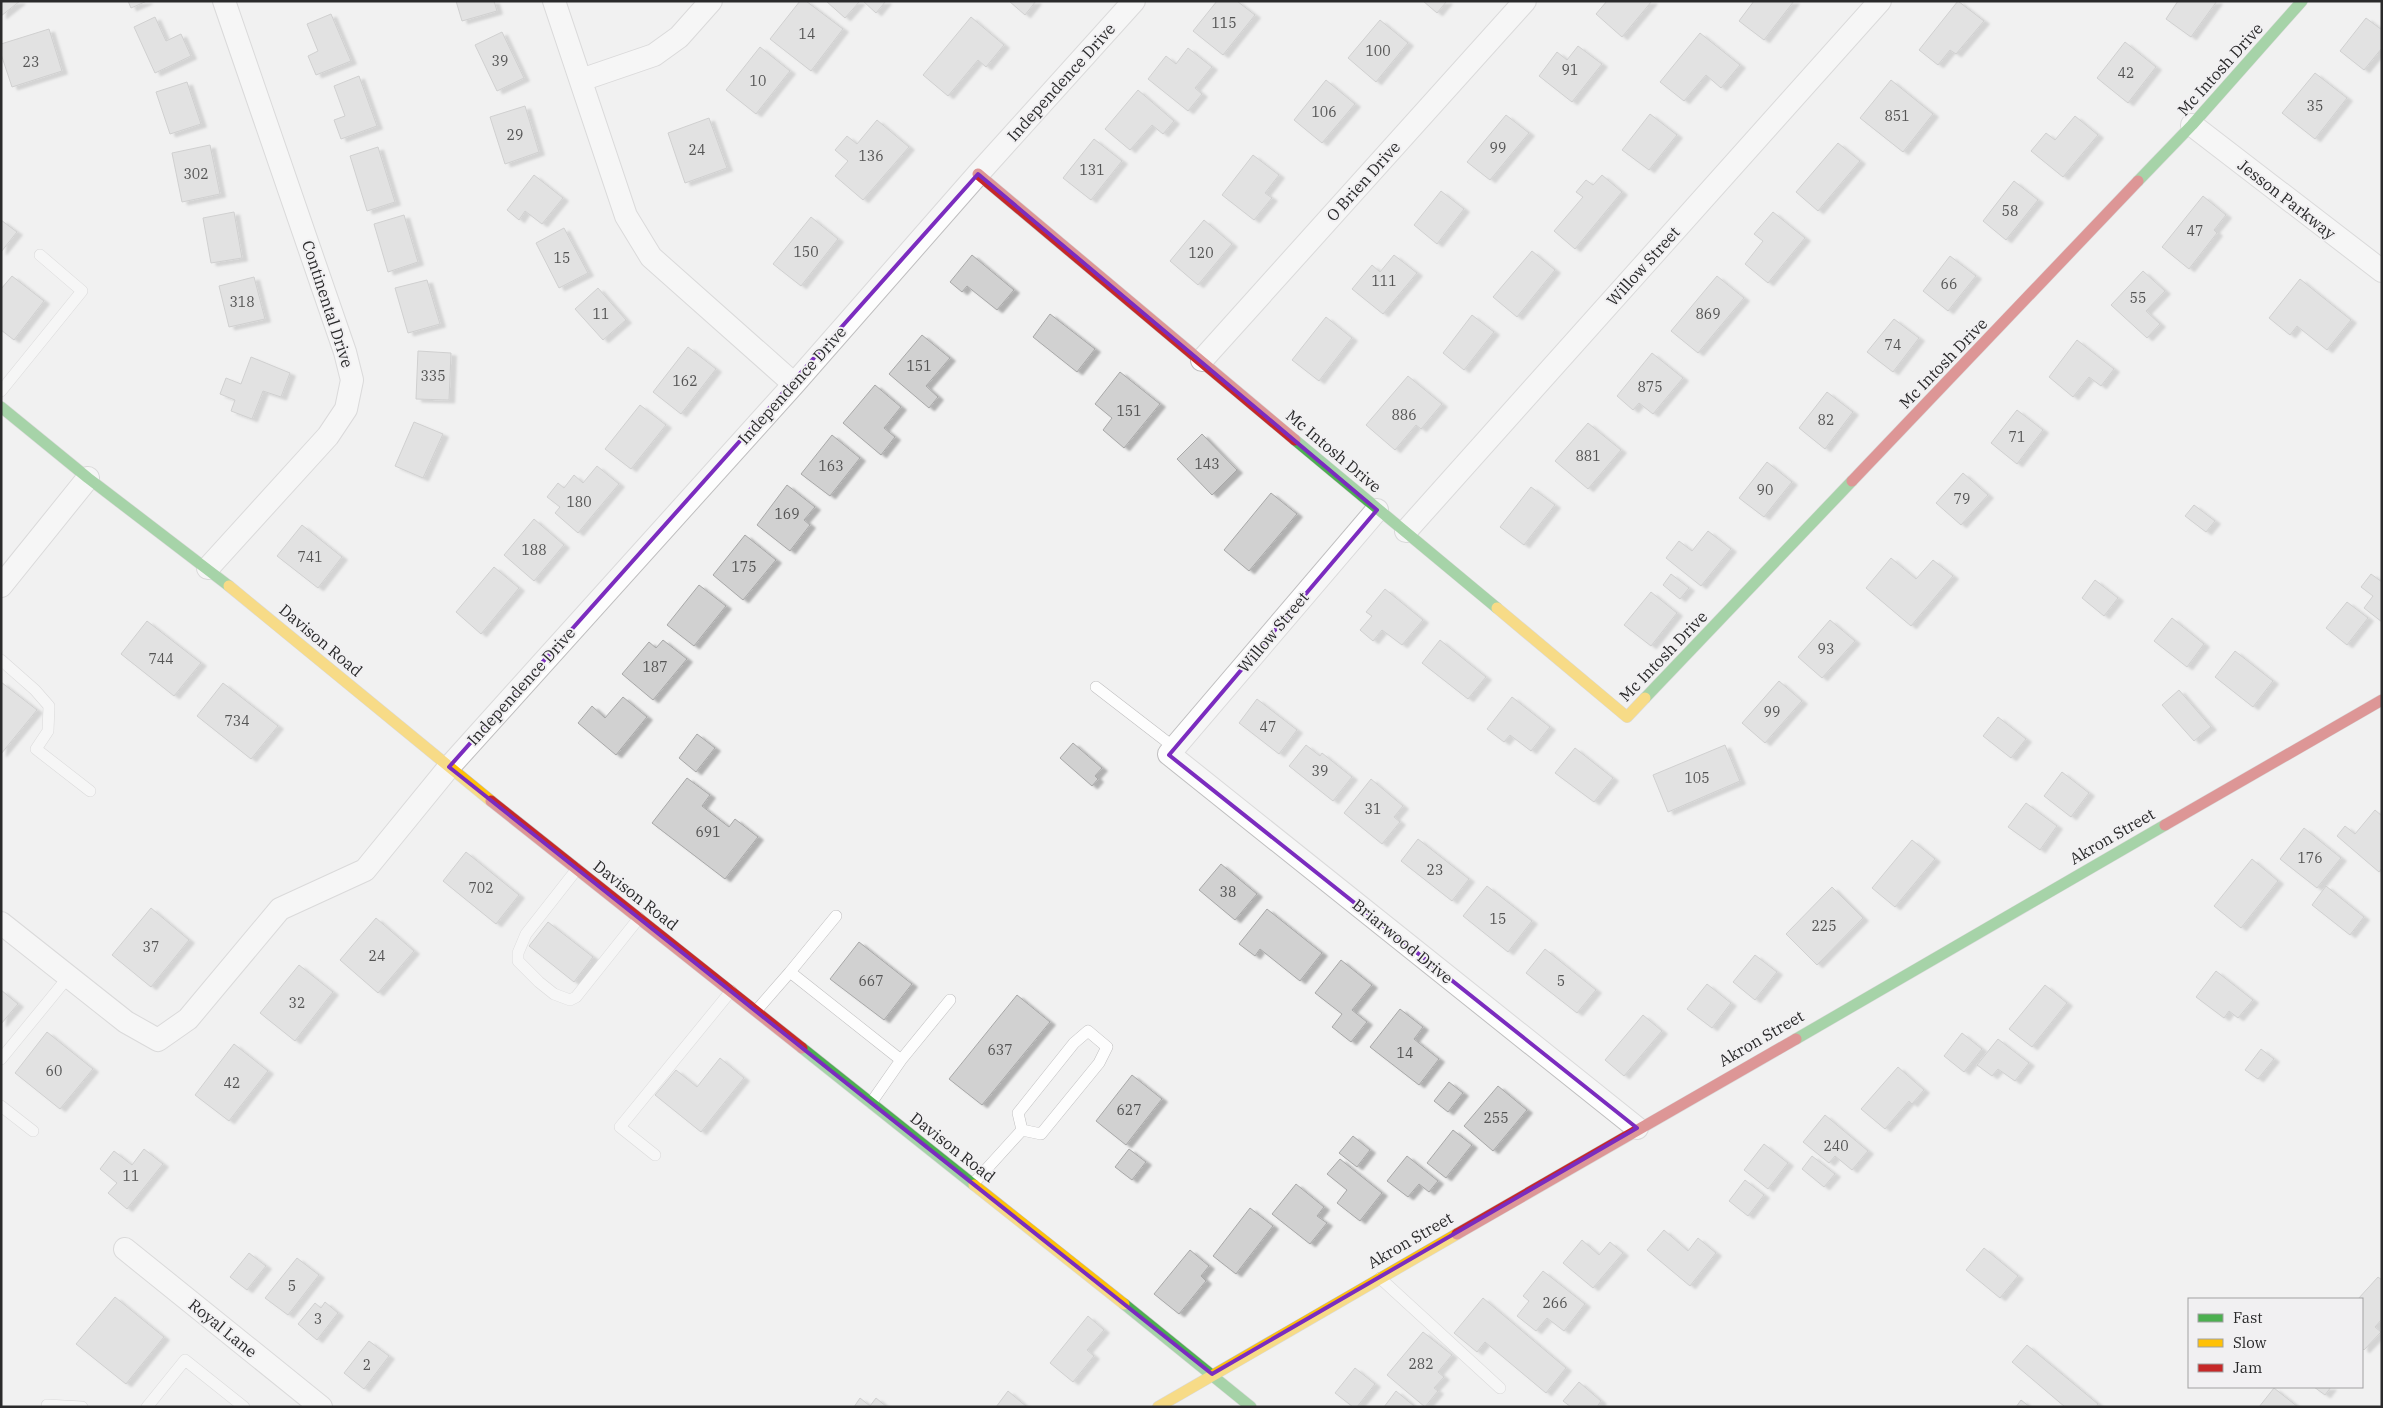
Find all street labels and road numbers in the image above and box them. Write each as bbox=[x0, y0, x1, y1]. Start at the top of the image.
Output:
street label: Mc Intosh Drive bbox=[2173, 18, 2267, 120]
street label: Independence Drive bbox=[1003, 19, 1119, 145]
street label: O Brien Drive bbox=[1322, 137, 1404, 225]
street label: Jesson Parkway bbox=[2234, 155, 2340, 244]
street label: Willow Street bbox=[1602, 222, 1684, 310]
street label: Continental Drive bbox=[298, 238, 358, 370]
street label: Mc Intosh Drive bbox=[1895, 314, 1991, 412]
street label: Independence Drive bbox=[734, 322, 850, 448]
street label: Mc Intosh Drive bbox=[1282, 405, 1386, 497]
street label: Willow Street bbox=[1233, 587, 1313, 677]
street label: Davison Road bbox=[275, 599, 367, 681]
street label: Mc Intosh Drive bbox=[1615, 607, 1711, 705]
street label: Independence Drive bbox=[463, 623, 579, 749]
street label: Akron Street bbox=[2066, 803, 2159, 868]
street label: Davison Road bbox=[590, 856, 683, 935]
street label: Briarwood Drive bbox=[1349, 894, 1457, 988]
street label: Akron Street bbox=[1715, 1005, 1808, 1070]
street label: Davison Road bbox=[907, 1108, 1000, 1187]
street label: Akron Street bbox=[1364, 1207, 1457, 1272]
street label: Royal Lane bbox=[185, 1294, 261, 1362]

